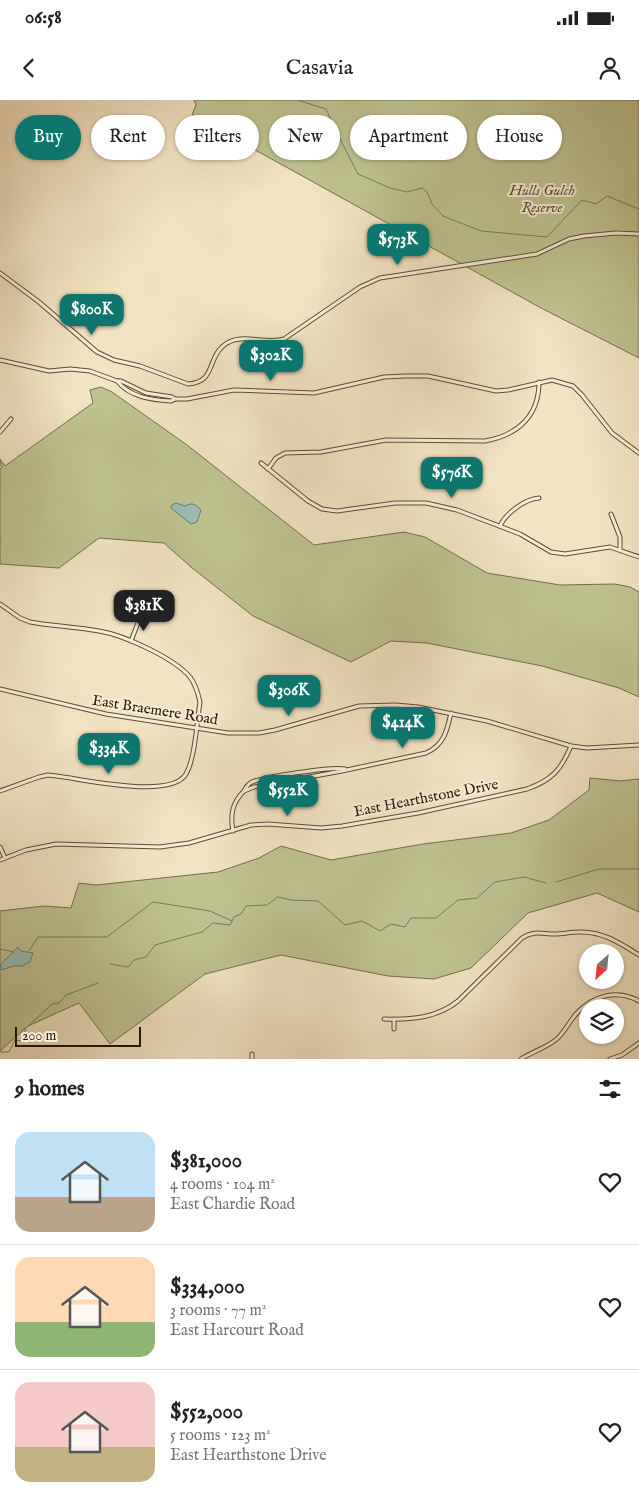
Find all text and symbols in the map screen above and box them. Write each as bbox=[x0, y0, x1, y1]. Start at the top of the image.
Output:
text: 06:58 bbox=[25, 6, 62, 30]
icon: back bbox=[15, 54, 43, 82]
text: Casavia bbox=[286, 54, 353, 82]
icon: person bbox=[596, 54, 624, 82]
chip: Buy bbox=[15, 115, 81, 160]
chip: Rent bbox=[91, 115, 165, 160]
chip: Filters bbox=[175, 115, 259, 160]
chip: New bbox=[269, 115, 340, 160]
chip: Apartment bbox=[350, 115, 467, 160]
chip: House bbox=[477, 115, 562, 160]
park label: Hulls Gulch Reserve bbox=[508, 181, 576, 217]
pin: $573K bbox=[363, 224, 433, 266]
text: $573K bbox=[378, 230, 418, 250]
pin: $800K bbox=[57, 294, 127, 336]
text: $800K bbox=[71, 300, 113, 320]
pin: $302K bbox=[236, 340, 306, 382]
text: $302K bbox=[250, 346, 292, 366]
pin: $576K bbox=[417, 456, 487, 499]
text: $576K bbox=[432, 463, 472, 483]
pin: $381K bbox=[109, 590, 179, 632]
text: $381K bbox=[125, 596, 163, 616]
pin: $306K bbox=[254, 674, 324, 717]
text: $306K bbox=[268, 681, 310, 701]
street label: East Braemere Road bbox=[91, 691, 220, 730]
pin: $414K bbox=[368, 706, 438, 749]
text: $414K bbox=[382, 713, 424, 733]
pin: $334K bbox=[74, 732, 144, 775]
text: $334K bbox=[89, 739, 129, 759]
pin: $552K bbox=[253, 774, 323, 817]
street label: East Hearthstone Drive bbox=[352, 775, 500, 821]
text: $552K bbox=[268, 781, 308, 801]
north arrow bbox=[579, 944, 624, 989]
map controls bbox=[579, 944, 624, 1044]
button: layers bbox=[579, 999, 624, 1044]
scale bar bbox=[15, 1024, 141, 1047]
text: 200 m bbox=[22, 1027, 56, 1045]
icon: filters bbox=[596, 1075, 624, 1103]
text: 9 homes bbox=[15, 1076, 84, 1103]
text: $381,000 bbox=[170, 1148, 242, 1175]
icon: home bbox=[55, 1152, 115, 1212]
icon: heart bbox=[596, 1168, 624, 1196]
text: 4 rooms · 104 m² bbox=[170, 1175, 275, 1195]
text: East Chardie Road bbox=[170, 1195, 295, 1215]
text: $334,000 bbox=[170, 1274, 245, 1301]
icon: home bbox=[55, 1277, 115, 1337]
icon: heart bbox=[596, 1293, 624, 1321]
text: 3 rooms · 77 m² bbox=[170, 1301, 266, 1321]
text: East Harcourt Road bbox=[170, 1321, 304, 1341]
text: $552,000 bbox=[170, 1399, 243, 1426]
icon: home bbox=[55, 1402, 115, 1462]
icon: heart bbox=[596, 1418, 624, 1446]
text: 5 rooms · 123 m² bbox=[170, 1426, 271, 1446]
text: East Hearthstone Drive bbox=[170, 1446, 327, 1466]

